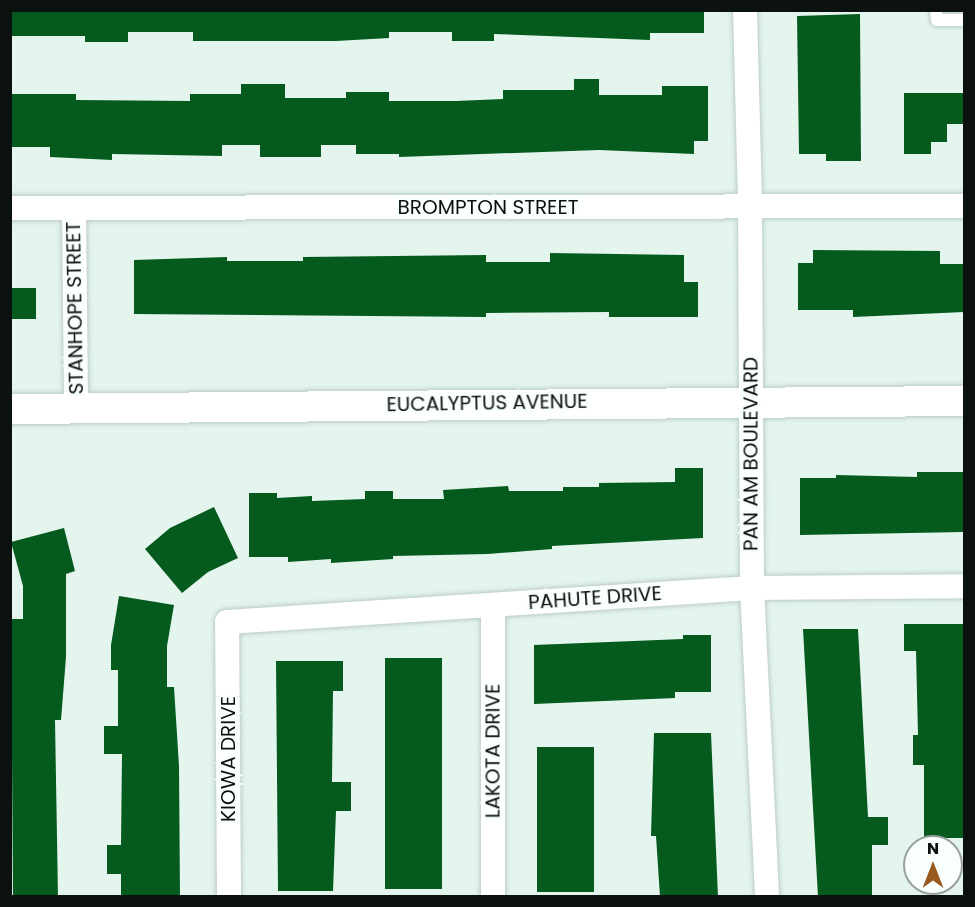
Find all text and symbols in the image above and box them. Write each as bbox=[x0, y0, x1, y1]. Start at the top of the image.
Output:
street label: BROMPTON STREET bbox=[398, 195, 578, 219]
street label: STANHOPE STREET bbox=[61, 221, 89, 395]
street label: PAN AM BOULEVARD bbox=[739, 357, 763, 551]
street label: EUCALYPTUS AVENUE bbox=[386, 389, 588, 417]
street label: PAHUTE DRIVE bbox=[527, 581, 663, 615]
street label: LAKOTA DRIVE bbox=[481, 684, 505, 818]
street label: KIOWA DRIVE bbox=[216, 696, 240, 822]
north arrow bbox=[903, 835, 963, 895]
text: N bbox=[927, 837, 939, 860]

